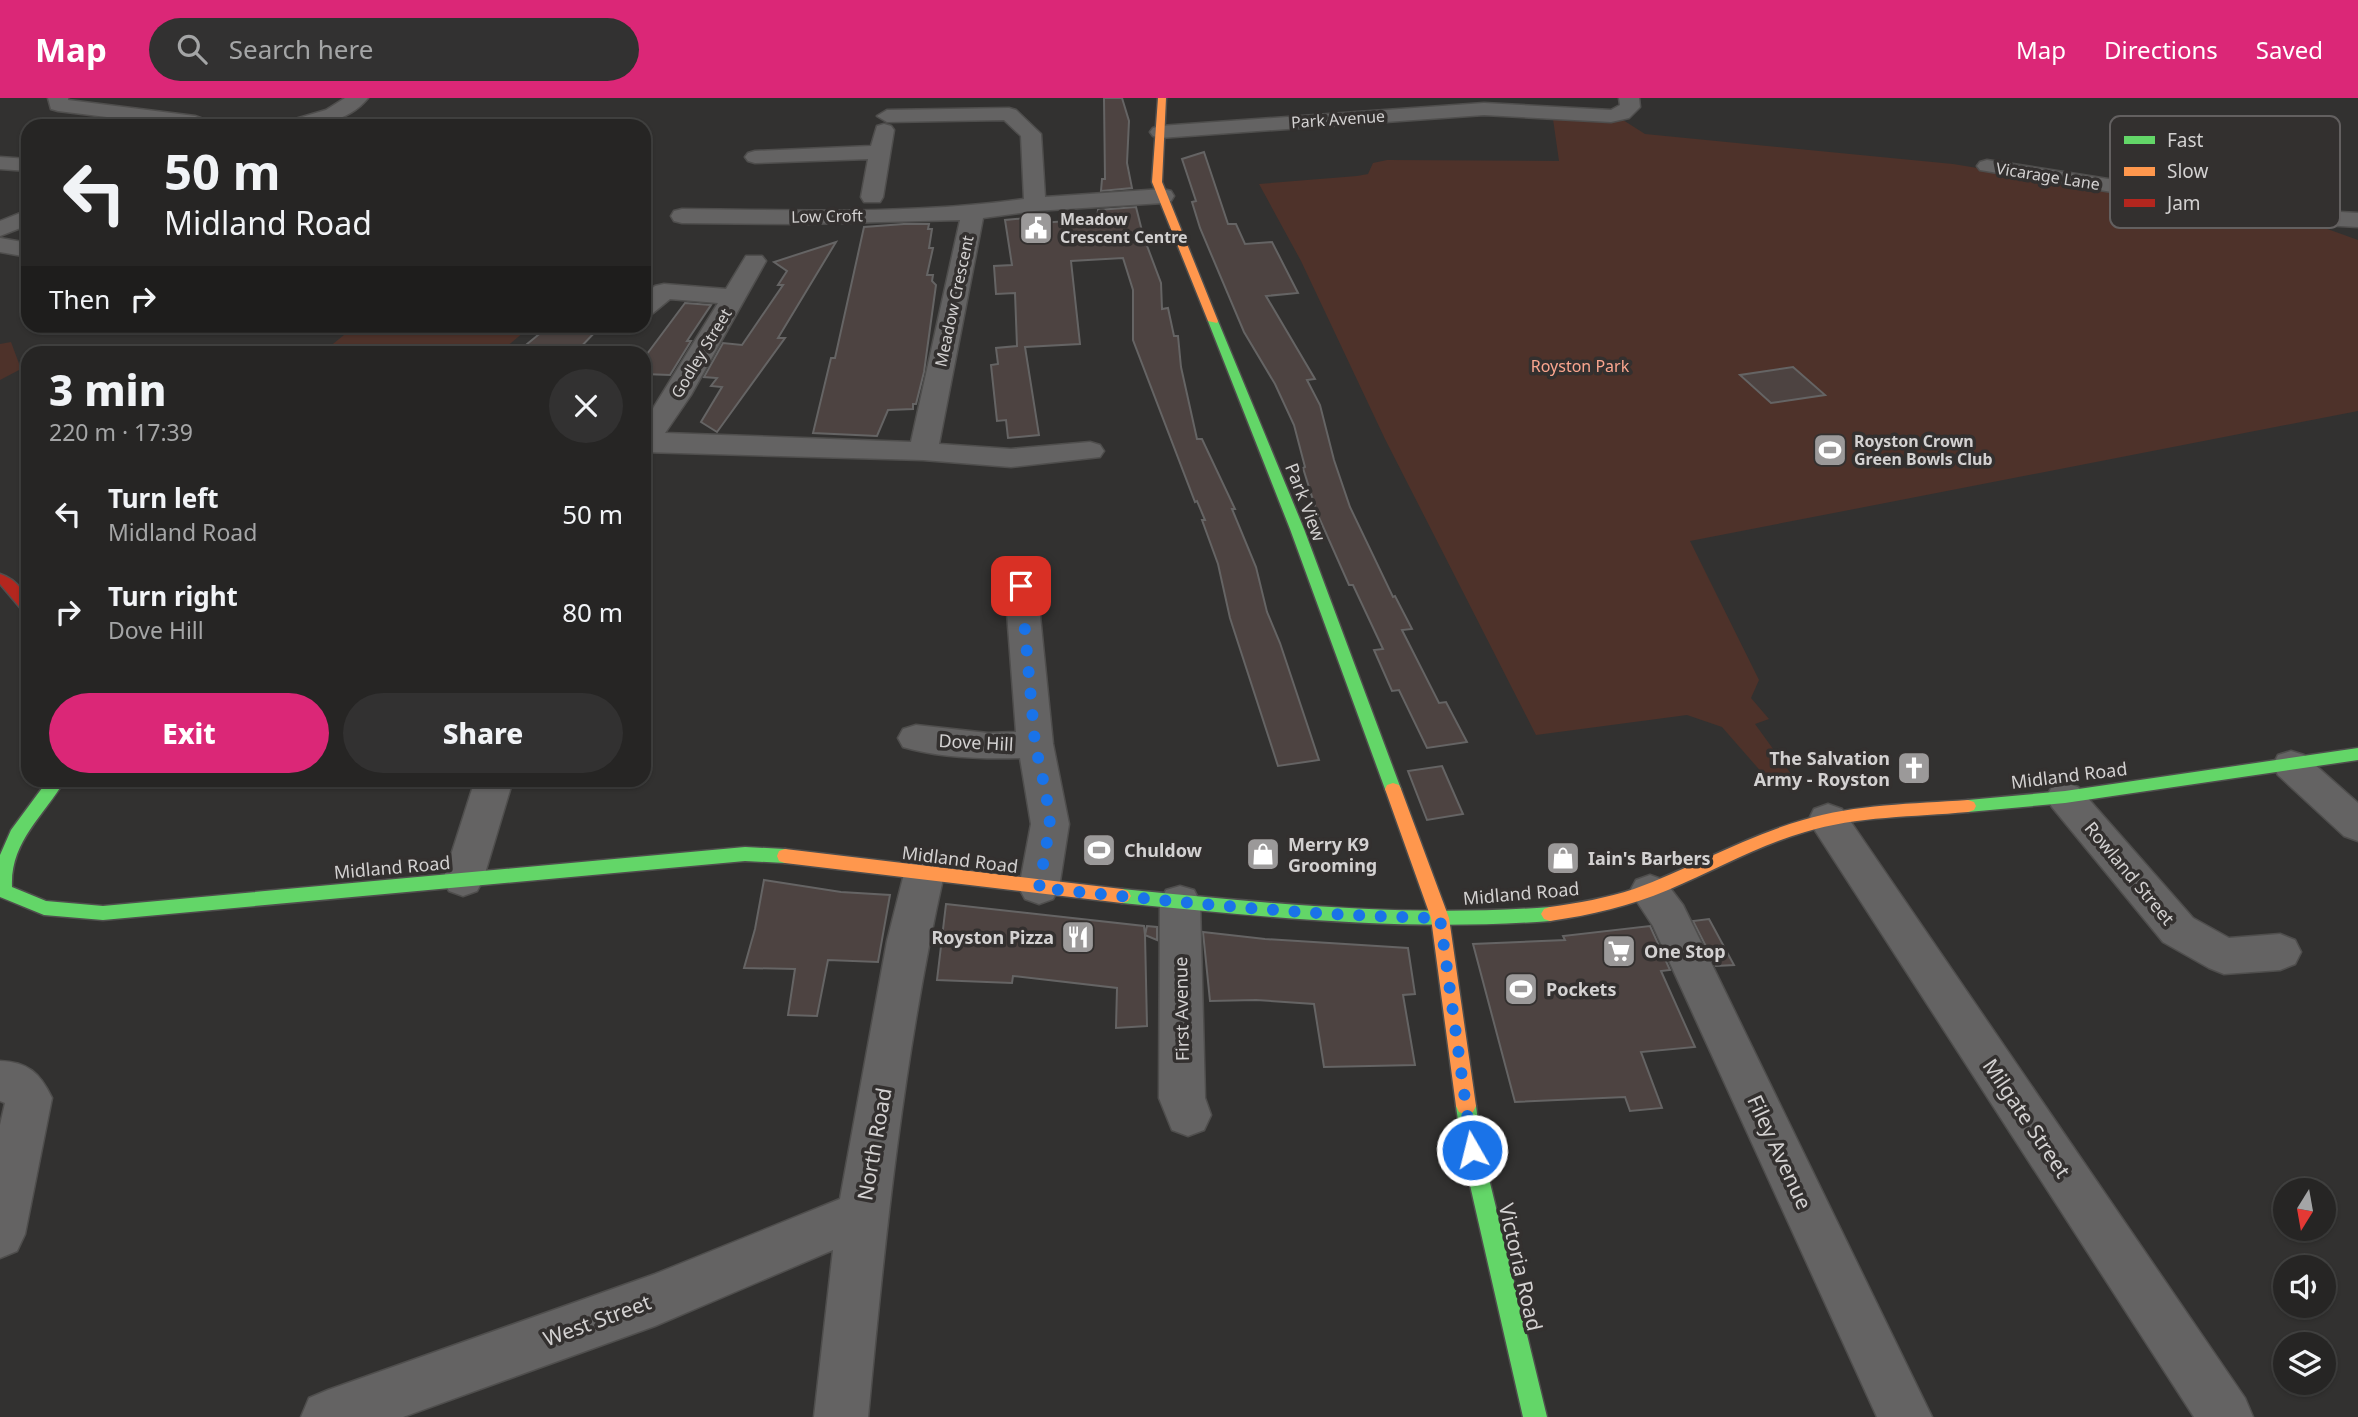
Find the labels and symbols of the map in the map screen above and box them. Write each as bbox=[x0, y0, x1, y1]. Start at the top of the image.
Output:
street label: Park Avenue bbox=[1290, 105, 1386, 133]
legend bbox=[2110, 116, 2340, 228]
text: Fast bbox=[2167, 127, 2204, 153]
street label: Vicarage Lane bbox=[1994, 157, 2102, 195]
text: Slow bbox=[2167, 158, 2208, 184]
text: Jam bbox=[2165, 190, 2201, 216]
street label: Low Croft bbox=[791, 204, 863, 228]
place label: Meadow Crescent Centre bbox=[1060, 208, 1188, 248]
public building icon: Meadow Crescent Centre bbox=[1017, 209, 1055, 247]
street label: Meadow Crescent bbox=[929, 233, 979, 369]
street label: Godley Street bbox=[666, 304, 737, 402]
park label: Royston Park bbox=[1531, 355, 1630, 377]
place label: Royston Crown Green Bowls Club bbox=[1854, 430, 1993, 470]
sports icon: Royston Crown Green Bowls Club bbox=[1811, 431, 1849, 469]
street label: Park View bbox=[1280, 459, 1332, 545]
pin bbox=[991, 556, 1051, 616]
street label: Dove Hill bbox=[938, 728, 1014, 756]
place label: The Salvation Army - Royston bbox=[1754, 746, 1890, 791]
church icon: The Salvation Army - Royston bbox=[1895, 749, 1933, 787]
street label: Midland Road bbox=[2010, 756, 2128, 794]
street label: Rowland Street bbox=[2080, 816, 2181, 930]
sports icon: Chuldow bbox=[1080, 831, 1118, 869]
place label: Merry K9 Grooming bbox=[1288, 832, 1377, 877]
shop icon: Merry K9 Grooming bbox=[1244, 835, 1282, 873]
place label: Chuldow bbox=[1124, 838, 1203, 862]
shop icon: Iain's Barbers bbox=[1544, 839, 1582, 877]
street label: Midland Road bbox=[901, 840, 1019, 878]
place label: Iain's Barbers bbox=[1588, 846, 1711, 870]
street label: Midland Road bbox=[333, 850, 451, 884]
street label: Midland Road bbox=[1462, 876, 1580, 910]
restaurant icon: Royston Pizza bbox=[1059, 918, 1097, 956]
place label: Royston Pizza bbox=[931, 925, 1054, 949]
supermarket icon: One Stop bbox=[1600, 932, 1638, 970]
place label: One Stop bbox=[1644, 939, 1726, 963]
street label: First Avenue bbox=[1168, 957, 1194, 1061]
sports icon: Pockets bbox=[1502, 970, 1540, 1008]
place label: Pockets bbox=[1546, 977, 1616, 1001]
street label: Milgate Street bbox=[1977, 1053, 2077, 1183]
street label: North Road bbox=[850, 1086, 898, 1202]
street label: Filey Avenue bbox=[1741, 1090, 1819, 1214]
position arrow bbox=[1435, 1113, 1509, 1187]
north arrow bbox=[2273, 1178, 2336, 1241]
street label: Victoria Road bbox=[1493, 1200, 1549, 1334]
street label: West Street bbox=[539, 1287, 655, 1352]

